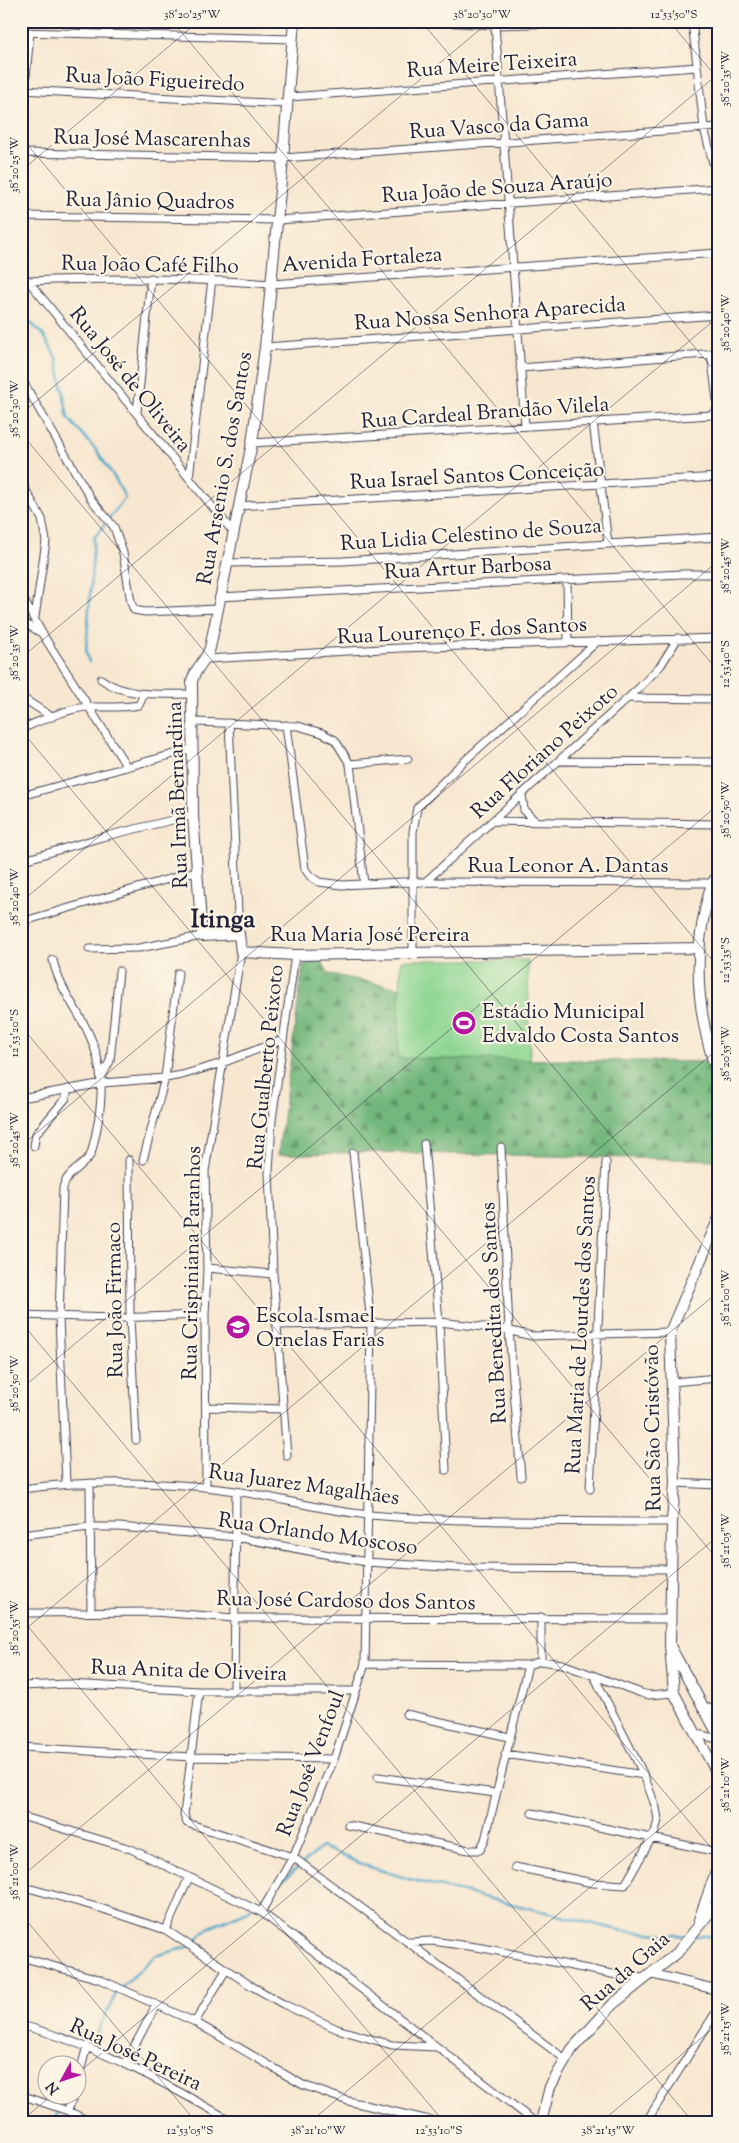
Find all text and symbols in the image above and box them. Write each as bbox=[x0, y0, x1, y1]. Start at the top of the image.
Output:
text: 38°20'25"W bbox=[164, 6, 221, 24]
text: 38°20'30"W bbox=[453, 6, 512, 24]
text: 12°53'50"S bbox=[651, 6, 697, 24]
street label: Rua Meire Teixeira bbox=[406, 45, 579, 87]
text: 38°20'35"W bbox=[717, 50, 735, 107]
street label: Rua João Figueiredo bbox=[64, 61, 245, 101]
street label: Rua Vasco da Gama bbox=[408, 106, 590, 148]
street label: Rua José Mascarenhas bbox=[53, 123, 251, 157]
text: 38°20'25"W bbox=[6, 136, 24, 193]
street label: Rua João de Souza Araújo bbox=[381, 166, 613, 212]
street label: Rua Jânio Quadros bbox=[65, 186, 235, 218]
street label: Avenida Fortaleza bbox=[281, 240, 444, 282]
street label: Rua João Café Filho bbox=[61, 249, 239, 283]
street label: Rua Nossa Senhora Aparecida bbox=[353, 291, 627, 339]
text: 38°20'40"W bbox=[717, 293, 735, 352]
street label: Rua José de Oliveira bbox=[61, 301, 198, 460]
street label: Rua Arsenio S. dos Santos bbox=[191, 349, 261, 587]
text: 38°20'30"W bbox=[6, 379, 24, 438]
street label: Rua Cardeal Brandão Vilela bbox=[360, 390, 611, 438]
street label: Rua Israel Santos Conceição bbox=[349, 455, 605, 499]
street label: Rua Lidia Celestino de Souza bbox=[339, 512, 603, 560]
text: 38°20'45"W bbox=[717, 537, 735, 594]
street label: Rua Artur Barbosa bbox=[383, 550, 553, 588]
street label: Rua Lourenço F. dos Santos bbox=[336, 610, 588, 654]
text: 38°20'35"W bbox=[6, 624, 24, 681]
text: 12°53'40"S bbox=[717, 640, 735, 688]
street label: Rua Floriano Peixoto bbox=[465, 678, 626, 827]
street label: Rua Irmã Bernardina bbox=[161, 700, 197, 889]
text: 38°20'50"W bbox=[717, 781, 735, 839]
street label: Rua Leonor A. Dantas bbox=[467, 852, 669, 882]
text: 38°20'40"W bbox=[6, 867, 24, 926]
district label: Itinga bbox=[191, 902, 255, 939]
street label: Rua Maria José Pereira bbox=[270, 921, 470, 951]
text: 12°53'35"S bbox=[717, 937, 735, 983]
street label: Rua Gualberto Peixoto bbox=[241, 963, 293, 1171]
place label: Estádio Municipal Edvaldo Costa Santos bbox=[482, 998, 679, 1052]
text: 12°53'20"S bbox=[6, 1009, 24, 1057]
sports icon: Estádio Municipal Edvaldo Costa Santos bbox=[451, 1010, 477, 1036]
text: 38°20'55"W bbox=[717, 1026, 735, 1082]
text: 38°20'45"W bbox=[6, 1111, 24, 1168]
street label: Rua Crispiniana Paranhos bbox=[176, 1146, 210, 1381]
street label: Rua Maria de Lourdes dos Santos bbox=[559, 1175, 605, 1475]
street label: Rua Benedita dos Santos bbox=[474, 1201, 516, 1425]
street label: Rua João Firmaco bbox=[100, 1221, 132, 1378]
text: 38°21'00"W bbox=[717, 1269, 735, 1326]
place label: Escola Ismael Ornelas Farias bbox=[256, 1302, 384, 1356]
school or university icon: Escola Ismael Ornelas Farias bbox=[225, 1314, 251, 1340]
street label: Rua São Cristóvão bbox=[638, 1344, 670, 1512]
text: 38°20'50"W bbox=[6, 1355, 24, 1413]
street label: Rua Juarez Magalhães bbox=[206, 1458, 401, 1514]
street label: Rua Orlando Moscoso bbox=[216, 1506, 419, 1564]
text: 38°21'05"W bbox=[717, 1513, 735, 1568]
street label: Rua José Cardoso dos Santos bbox=[216, 1585, 476, 1619]
text: 38°20'55"W bbox=[6, 1600, 24, 1656]
street label: Rua Anita de Oliveira bbox=[90, 1654, 288, 1690]
street label: Rua José Venfoul bbox=[270, 1686, 354, 1841]
text: 38°21'10"W bbox=[717, 1757, 735, 1813]
text: 38°21'00"W bbox=[6, 1843, 24, 1900]
street label: Rua da Gaia bbox=[575, 1925, 678, 2020]
text: 38°21'15"W bbox=[717, 2002, 735, 2056]
street label: Rua José Pereira bbox=[64, 2012, 206, 2100]
north arrow bbox=[38, 2056, 88, 2106]
text: N bbox=[42, 2076, 65, 2098]
text: 12°53'05"S bbox=[167, 2122, 213, 2140]
text: 38°21'10"W bbox=[290, 2122, 346, 2140]
text: 12°53'10"S bbox=[416, 2122, 462, 2140]
text: 38°21'15"W bbox=[581, 2122, 635, 2140]

